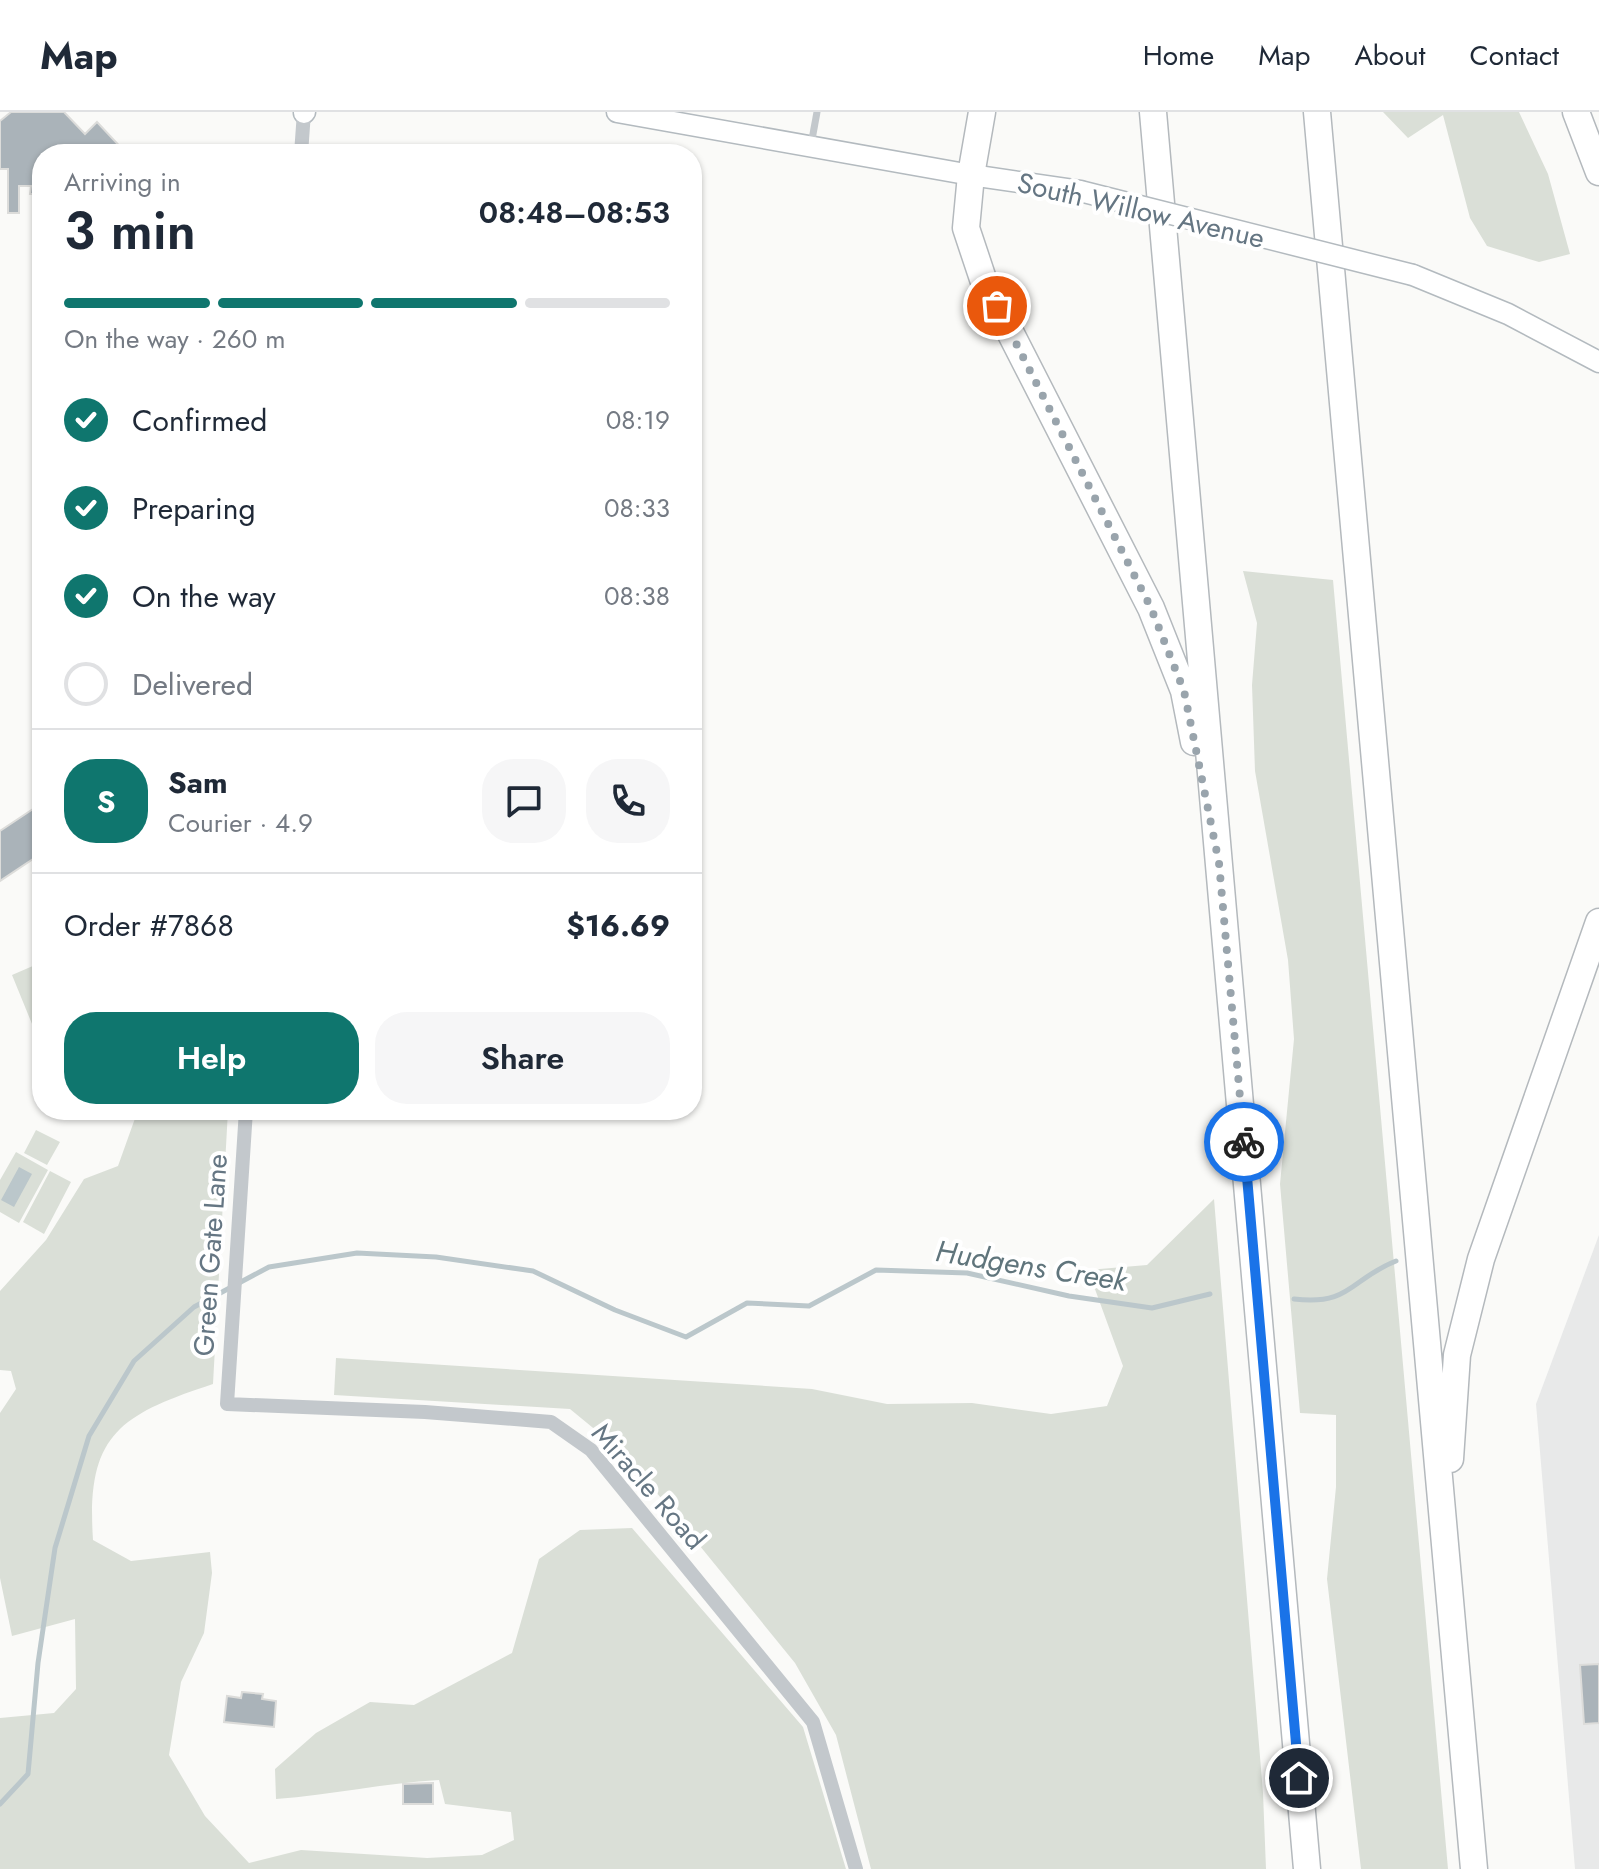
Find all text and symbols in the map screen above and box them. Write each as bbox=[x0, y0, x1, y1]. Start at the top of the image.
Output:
text: Map bbox=[40, 28, 118, 83]
text: Home bbox=[1143, 35, 1214, 76]
text: Map bbox=[1258, 35, 1310, 76]
text: About bbox=[1354, 35, 1426, 76]
text: Contact bbox=[1470, 35, 1559, 76]
street label: South Willow Avenue bbox=[1013, 162, 1269, 259]
text: Arriving in bbox=[64, 163, 181, 201]
text: 08:48–08:53 bbox=[479, 191, 670, 234]
text: 3 min bbox=[64, 193, 196, 269]
pin bbox=[963, 272, 1031, 340]
icon: bag bbox=[975, 284, 1019, 328]
text: On the way · 260 m bbox=[64, 320, 285, 358]
icon: check bbox=[64, 398, 108, 442]
text: Confirmed bbox=[132, 399, 267, 442]
text: 08:19 bbox=[606, 401, 670, 439]
icon: check bbox=[64, 486, 108, 530]
text: Preparing bbox=[132, 487, 256, 530]
text: 08:33 bbox=[604, 489, 670, 527]
icon: check bbox=[64, 574, 108, 618]
text: On the way bbox=[132, 575, 276, 618]
text: 08:38 bbox=[604, 577, 670, 615]
text: Delivered bbox=[132, 663, 253, 706]
button: chat bbox=[482, 759, 566, 843]
button: phone bbox=[586, 759, 670, 843]
text: Sam bbox=[168, 761, 228, 804]
text: S bbox=[97, 780, 115, 823]
text: Courier · 4.9 bbox=[168, 804, 313, 842]
text: Order #7868 bbox=[64, 904, 234, 947]
text: $16.69 bbox=[566, 904, 670, 947]
button: Help bbox=[64, 1012, 359, 1104]
button: Share bbox=[375, 1012, 670, 1104]
courier bbox=[1204, 1102, 1284, 1182]
icon: bike bbox=[1222, 1120, 1266, 1164]
street label: Green Gate Lane bbox=[183, 1152, 238, 1358]
water label: Hudgens Creek bbox=[933, 1229, 1131, 1302]
street label: Miracle Road bbox=[582, 1414, 715, 1559]
pin bbox=[1265, 1744, 1333, 1812]
icon: home bbox=[1277, 1756, 1321, 1800]

